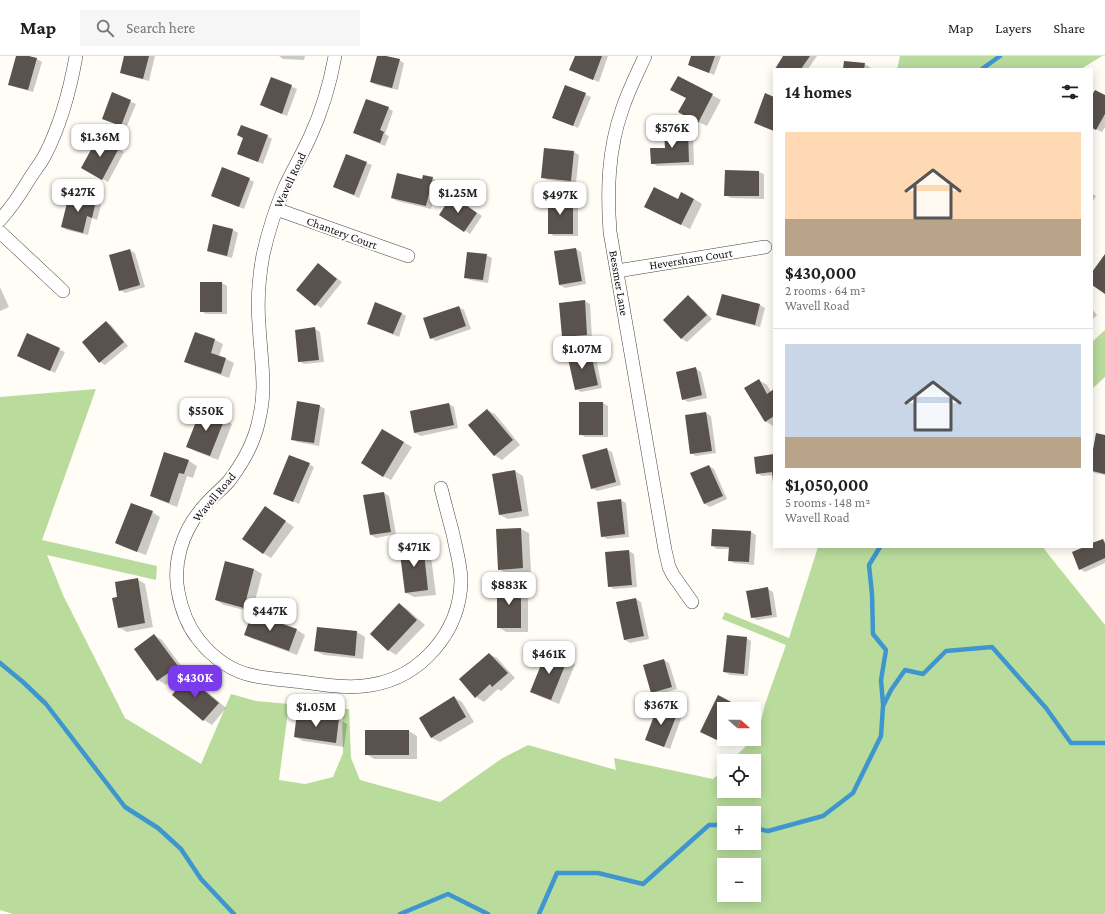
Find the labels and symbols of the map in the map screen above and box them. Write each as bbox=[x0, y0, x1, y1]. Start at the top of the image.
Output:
pin: $576K bbox=[644, 115, 700, 149]
pin: $1.36M bbox=[67, 124, 133, 158]
street label: Wavell Road bbox=[271, 149, 309, 210]
pin: $427K bbox=[50, 179, 106, 213]
pin: $1.25M bbox=[425, 180, 491, 214]
pin: $497K bbox=[532, 182, 588, 216]
street label: Chantery Court bbox=[305, 214, 380, 253]
street label: Heversham Court bbox=[648, 245, 735, 272]
street label: Bessmer Lane bbox=[606, 249, 632, 317]
pin: $1.07M bbox=[549, 336, 615, 370]
pin: $550K bbox=[178, 398, 234, 432]
street label: Wavell Road bbox=[189, 469, 239, 524]
pin: $471K bbox=[386, 534, 442, 568]
pin: $883K bbox=[481, 572, 537, 606]
pin: $447K bbox=[242, 598, 298, 632]
pin: $461K bbox=[521, 641, 577, 675]
pin: $430K bbox=[167, 665, 223, 699]
pin: $367K bbox=[633, 692, 689, 726]
pin: $1.05M bbox=[283, 694, 349, 728]
north arrow bbox=[717, 702, 761, 746]

